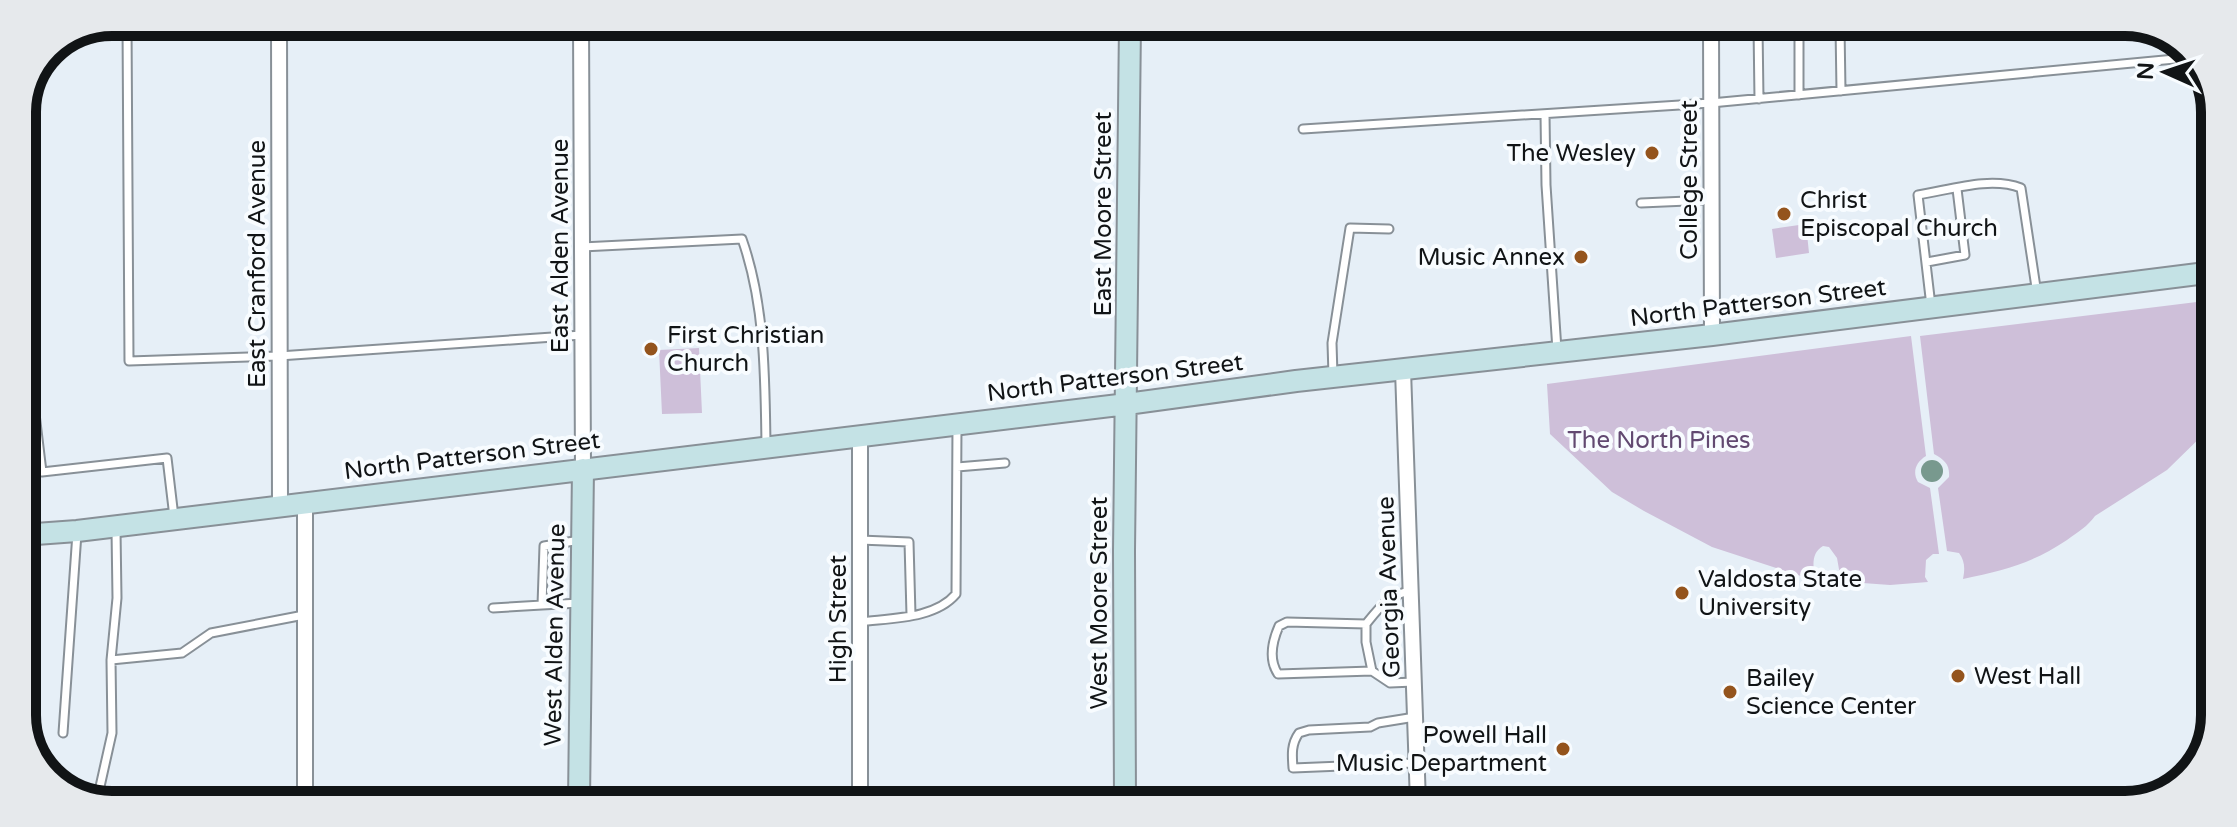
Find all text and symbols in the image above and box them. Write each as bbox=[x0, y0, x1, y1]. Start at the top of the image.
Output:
north arrow bbox=[2125, 32, 2205, 112]
text: N bbox=[2133, 62, 2159, 81]
street label: College Street bbox=[1675, 100, 1704, 260]
street label: East Moore Street bbox=[1089, 112, 1118, 316]
street label: East Alden Avenue bbox=[546, 139, 575, 353]
place label: The Wesley bbox=[1506, 139, 1636, 168]
street label: East Cranford Avenue bbox=[243, 140, 272, 388]
marker: The Wesley bbox=[1643, 144, 1661, 162]
place label: Christ Episcopal Church bbox=[1800, 186, 1998, 243]
marker: Christ Episcopal Church bbox=[1775, 205, 1793, 223]
place label: Music Annex bbox=[1418, 243, 1565, 272]
marker: Music Annex bbox=[1572, 248, 1590, 266]
street label: North Patterson Street bbox=[1628, 273, 1888, 333]
place label: First Christian Church bbox=[667, 321, 824, 378]
marker: First Christian Church bbox=[642, 340, 660, 358]
street label: North Patterson Street bbox=[985, 348, 1245, 408]
street label: North Patterson Street bbox=[342, 426, 602, 486]
park label: The North Pines bbox=[1567, 426, 1751, 455]
street label: Georgia Avenue bbox=[1371, 496, 1407, 678]
street label: West Moore Street bbox=[1085, 497, 1114, 709]
street label: West Alden Avenue bbox=[539, 523, 571, 747]
street label: High Street bbox=[824, 555, 853, 683]
place label: Valdosta State University bbox=[1698, 565, 1862, 622]
marker: Valdosta State University bbox=[1673, 584, 1691, 602]
place label: West Hall bbox=[1974, 662, 2081, 691]
place label: Bailey Science Center bbox=[1746, 664, 1917, 721]
marker: West Hall bbox=[1949, 667, 1967, 685]
marker: Bailey Science Center bbox=[1721, 683, 1739, 701]
place label: Powell Hall Music Department bbox=[1336, 721, 1547, 778]
marker: Powell Hall Music Department bbox=[1554, 740, 1572, 758]

